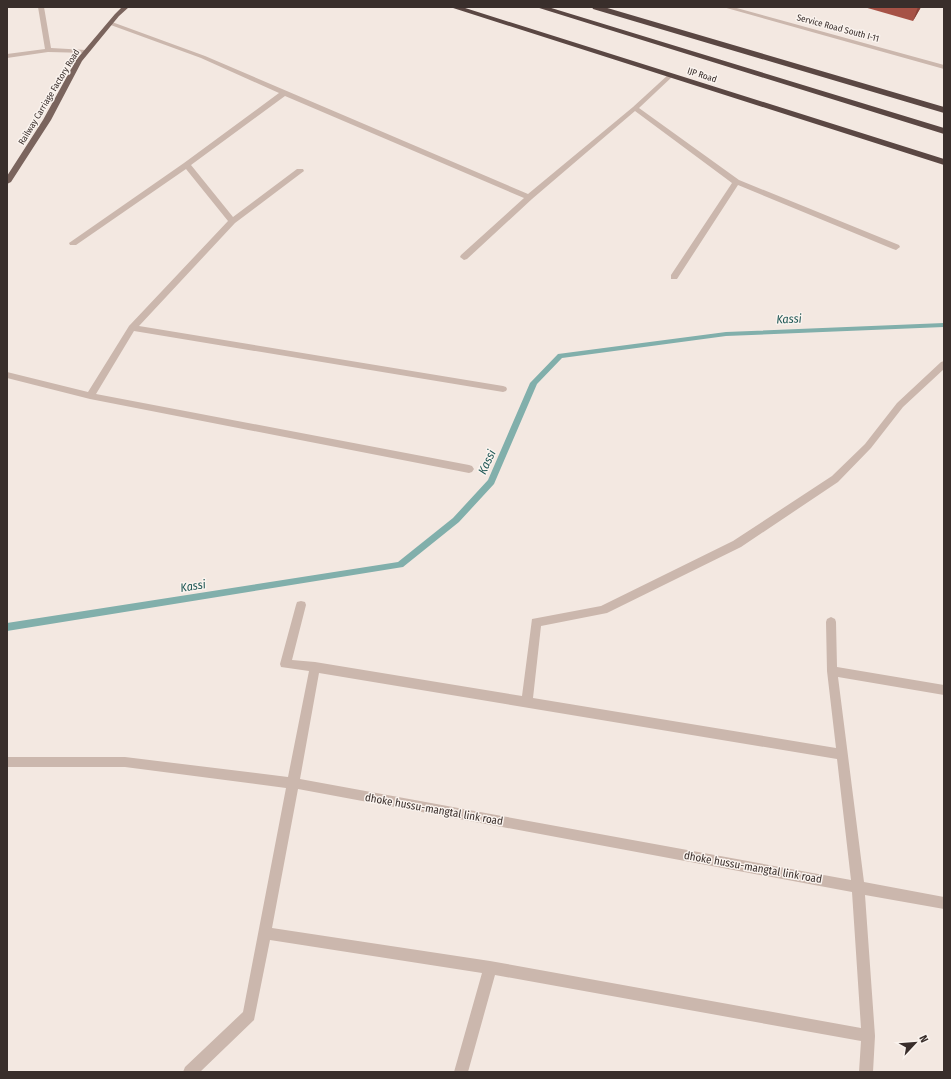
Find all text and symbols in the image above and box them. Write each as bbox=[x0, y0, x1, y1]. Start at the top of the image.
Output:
street label: Service Road South I-11 bbox=[796, 12, 880, 44]
street label: Railway Carriage Factory Road bbox=[16, 47, 82, 147]
street label: IJP Road bbox=[686, 66, 718, 84]
water label: Kassi bbox=[776, 312, 802, 326]
water label: Kassi bbox=[475, 447, 499, 477]
water label: Kassi bbox=[179, 577, 207, 595]
street label: dhoke hussu-mangtal link road bbox=[364, 791, 504, 828]
street label: dhoke hussu-mangtal link road bbox=[683, 849, 823, 886]
north arrow bbox=[895, 1023, 935, 1063]
text: N bbox=[916, 1033, 931, 1045]

